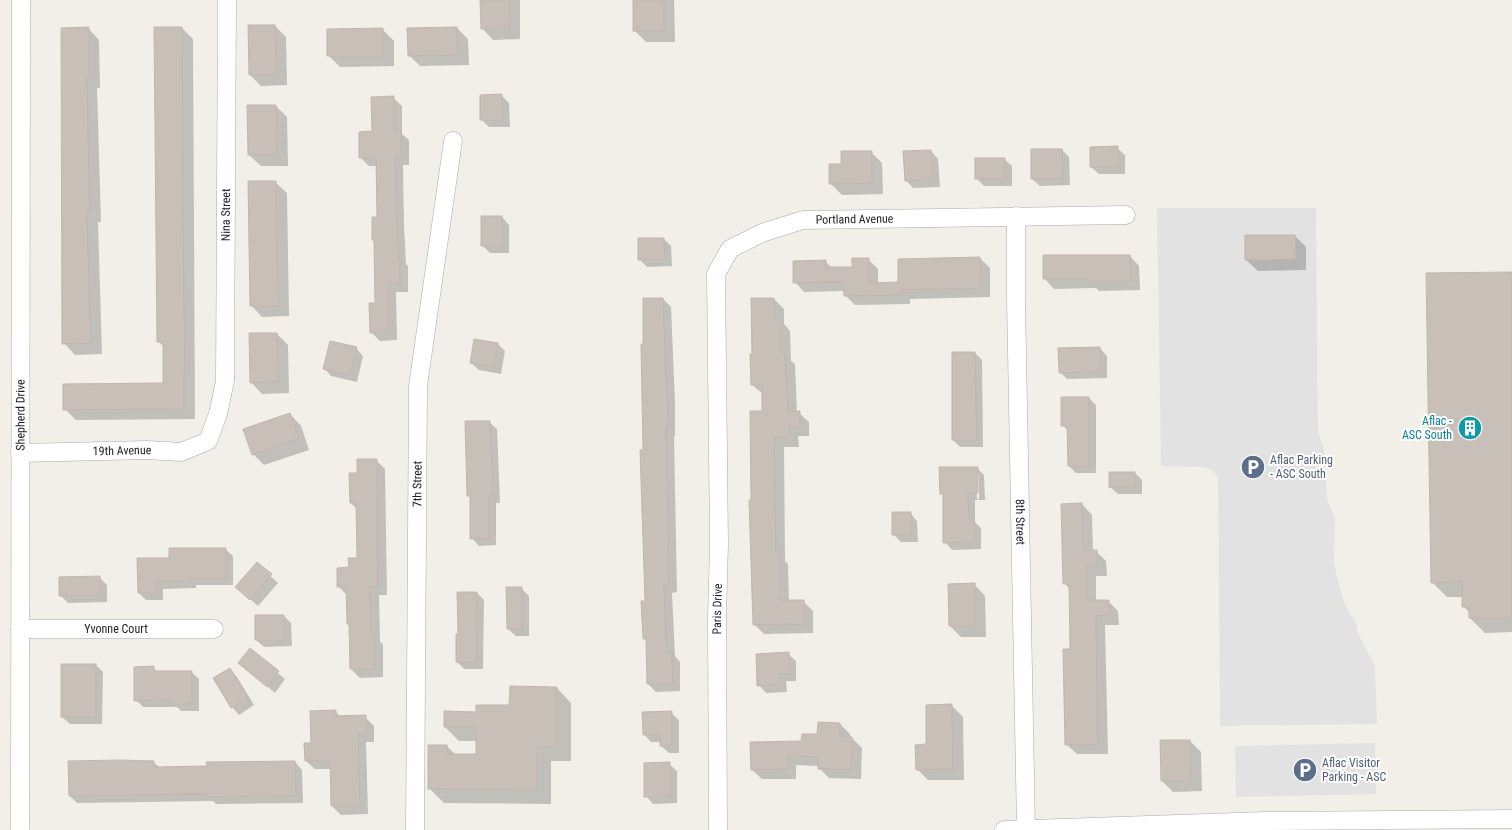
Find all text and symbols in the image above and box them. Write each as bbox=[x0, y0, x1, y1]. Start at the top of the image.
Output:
street label: Nina Street bbox=[219, 188, 233, 241]
street label: Portland Avenue bbox=[816, 212, 894, 227]
street label: Shepherd Drive bbox=[13, 379, 28, 451]
place label: Aflac - ASC South bbox=[1402, 414, 1452, 442]
building icon: Aflac - ASC South bbox=[1457, 415, 1483, 441]
street label: 19th Avenue bbox=[93, 443, 152, 458]
place label: Aflac Parking - ASC South bbox=[1270, 453, 1333, 481]
parking icon: Aflac Parking - ASC South bbox=[1240, 454, 1266, 480]
street label: 7th Street bbox=[410, 460, 424, 507]
street label: 8th Street bbox=[1013, 499, 1028, 546]
street label: Paris Drive bbox=[710, 583, 725, 635]
street label: Yvonne Court bbox=[84, 622, 148, 636]
place label: Aflac Visitor Parking - ASC bbox=[1322, 756, 1387, 784]
parking icon: Aflac Visitor Parking - ASC bbox=[1292, 757, 1318, 783]

